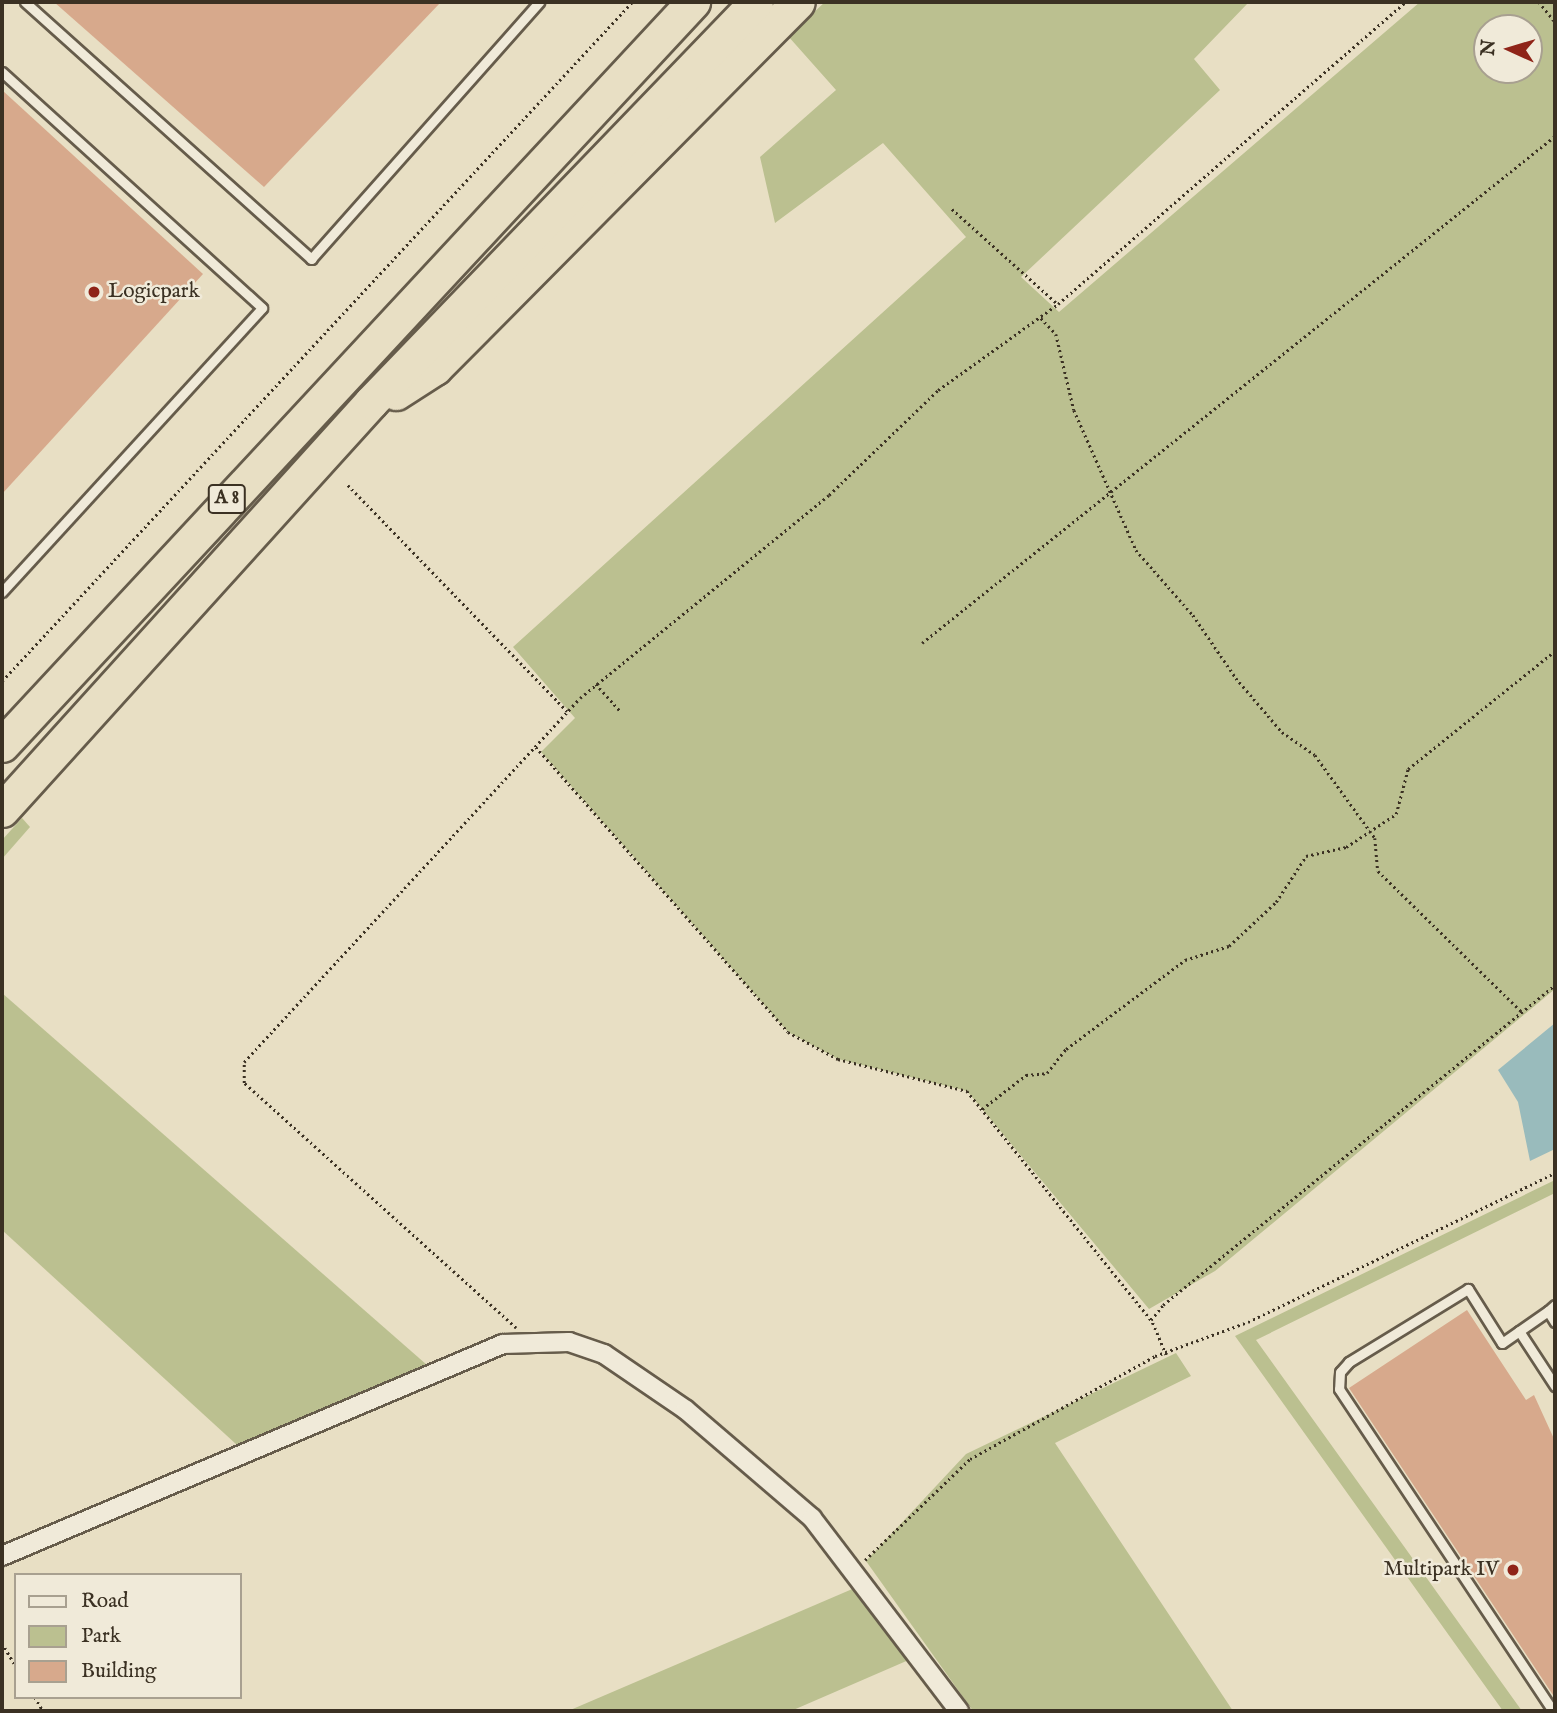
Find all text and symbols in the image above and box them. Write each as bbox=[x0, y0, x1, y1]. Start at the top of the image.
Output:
north arrow bbox=[1473, 14, 1543, 84]
text: N bbox=[1477, 39, 1502, 57]
place label: Logicpark bbox=[108, 279, 200, 305]
marker: Logicpark bbox=[86, 284, 102, 300]
road number: A 8 bbox=[208, 484, 246, 514]
place label: Multipark IV bbox=[1383, 1557, 1499, 1583]
marker: Multipark IV bbox=[1505, 1562, 1521, 1578]
legend bbox=[14, 1573, 242, 1699]
text: Road bbox=[81, 1588, 128, 1615]
text: Park bbox=[81, 1623, 121, 1650]
text: Building bbox=[81, 1658, 156, 1685]

